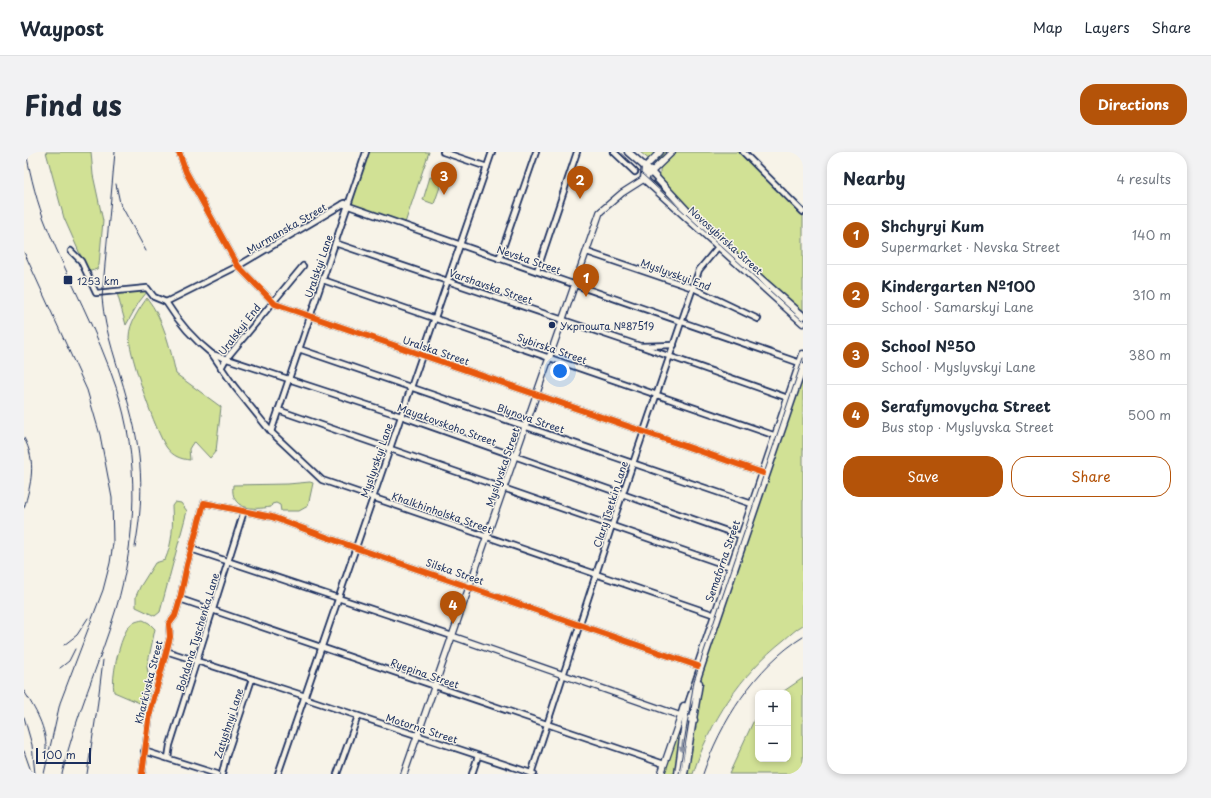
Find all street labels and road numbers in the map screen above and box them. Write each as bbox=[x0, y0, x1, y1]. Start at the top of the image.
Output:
street label: Murmanska Street bbox=[243, 199, 329, 257]
street label: Novosybirska Street bbox=[686, 203, 767, 278]
street label: Uralskyi Lane bbox=[300, 232, 337, 300]
street label: Nevska Street bbox=[495, 241, 563, 277]
street label: Myslyvskyi End bbox=[638, 254, 713, 295]
street label: Varshavska Street bbox=[447, 265, 535, 307]
street label: Uralskyi End bbox=[214, 300, 265, 358]
street label: Sybirska Street bbox=[515, 329, 589, 367]
street label: Uralska Street bbox=[401, 332, 472, 368]
street label: Mayakovskoho Street bbox=[395, 399, 499, 450]
street label: Blynova Street bbox=[495, 399, 567, 437]
street label: Myslyvskyi Lane bbox=[356, 420, 397, 500]
street label: Myslyvska Street bbox=[481, 425, 524, 509]
street label: Clary Tsetkin Lane bbox=[589, 458, 632, 550]
street label: Khalkhinholska Street bbox=[390, 488, 494, 536]
street label: Semaforna Street bbox=[701, 518, 743, 604]
street label: Silska Street bbox=[424, 554, 486, 588]
street label: Bohdana Tyschenka Lane bbox=[172, 570, 223, 694]
street label: Kharkivska Street bbox=[130, 639, 166, 725]
street label: Ryepina Street bbox=[389, 654, 461, 692]
street label: Zatyshnyi Lane bbox=[210, 685, 248, 760]
street label: Motorna Street bbox=[384, 709, 460, 747]

